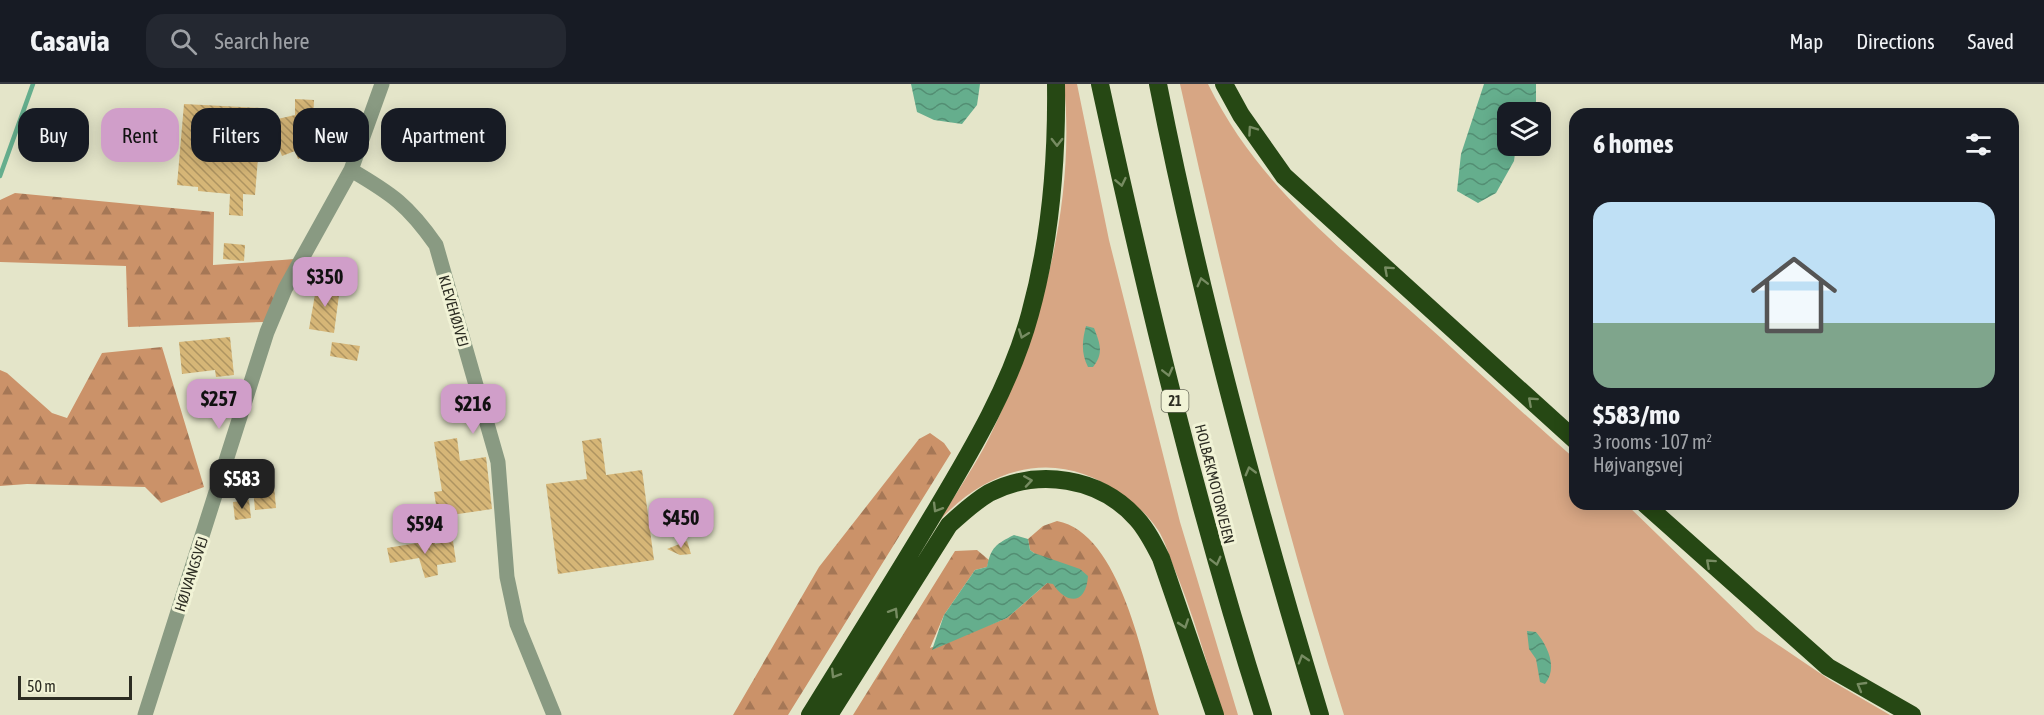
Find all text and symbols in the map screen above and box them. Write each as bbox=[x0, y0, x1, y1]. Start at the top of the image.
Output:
search box bbox=[146, 14, 566, 68]
text: Casavia bbox=[30, 25, 110, 57]
icon: search bbox=[167, 25, 200, 58]
text: Search here bbox=[215, 28, 309, 54]
text: Map bbox=[1789, 29, 1823, 53]
text: Directions bbox=[1856, 29, 1935, 53]
text: Saved bbox=[1968, 29, 2014, 53]
map controls bbox=[1497, 102, 1551, 156]
button: layers bbox=[1497, 102, 1551, 156]
chip: Buy bbox=[18, 108, 89, 162]
chip: Rent bbox=[101, 108, 179, 162]
chip: Filters bbox=[191, 108, 281, 162]
chip: New bbox=[293, 108, 369, 162]
chip: Apartment bbox=[381, 108, 506, 162]
one-way arrow bbox=[1248, 126, 1259, 137]
icon: filters bbox=[1962, 128, 1995, 161]
text: 6 homes bbox=[1593, 129, 1673, 159]
one-way arrow bbox=[1051, 138, 1063, 147]
one-way arrow bbox=[1114, 177, 1127, 187]
icon: home bbox=[1740, 241, 1848, 349]
pin: $350 bbox=[289, 257, 361, 308]
text: $350 bbox=[307, 265, 343, 288]
one-way arrow bbox=[1384, 266, 1395, 277]
street label: KLEVEHØJVEJ bbox=[436, 273, 472, 349]
one-way arrow bbox=[1196, 278, 1209, 288]
one-way arrow bbox=[1018, 328, 1030, 339]
one-way arrow bbox=[1160, 366, 1173, 376]
pin: $257 bbox=[183, 379, 255, 430]
pin: $216 bbox=[437, 384, 509, 435]
text: $257 bbox=[201, 387, 237, 410]
road number: 21 bbox=[1162, 390, 1188, 412]
text: $216 bbox=[455, 392, 491, 415]
one-way arrow bbox=[1528, 397, 1539, 408]
text: $583/mo bbox=[1593, 400, 1680, 430]
street label: HOLBÆKMOTORVEJEN bbox=[1192, 422, 1238, 546]
text: 3 rooms · 107 m² bbox=[1593, 430, 1712, 453]
text: Højvangsvej bbox=[1593, 453, 1683, 476]
pin: $583 bbox=[206, 459, 278, 510]
text: $583 bbox=[224, 467, 260, 490]
one-way arrow bbox=[1245, 467, 1258, 477]
one-way arrow bbox=[1022, 475, 1032, 488]
pin: $450 bbox=[645, 498, 717, 549]
one-way arrow bbox=[933, 502, 945, 512]
pin: $594 bbox=[389, 504, 461, 555]
text: $450 bbox=[663, 506, 699, 529]
text: $594 bbox=[407, 512, 443, 535]
street label: HØJVANGSVEJ bbox=[171, 534, 211, 614]
one-way arrow bbox=[1208, 555, 1221, 565]
one-way arrow bbox=[1706, 559, 1717, 570]
one-way arrow bbox=[886, 608, 898, 618]
one-way arrow bbox=[1177, 618, 1189, 629]
one-way arrow bbox=[1298, 654, 1310, 665]
one-way arrow bbox=[831, 667, 842, 678]
scale bar bbox=[18, 673, 132, 700]
text: 50 m bbox=[27, 677, 56, 695]
one-way arrow bbox=[1857, 682, 1867, 693]

